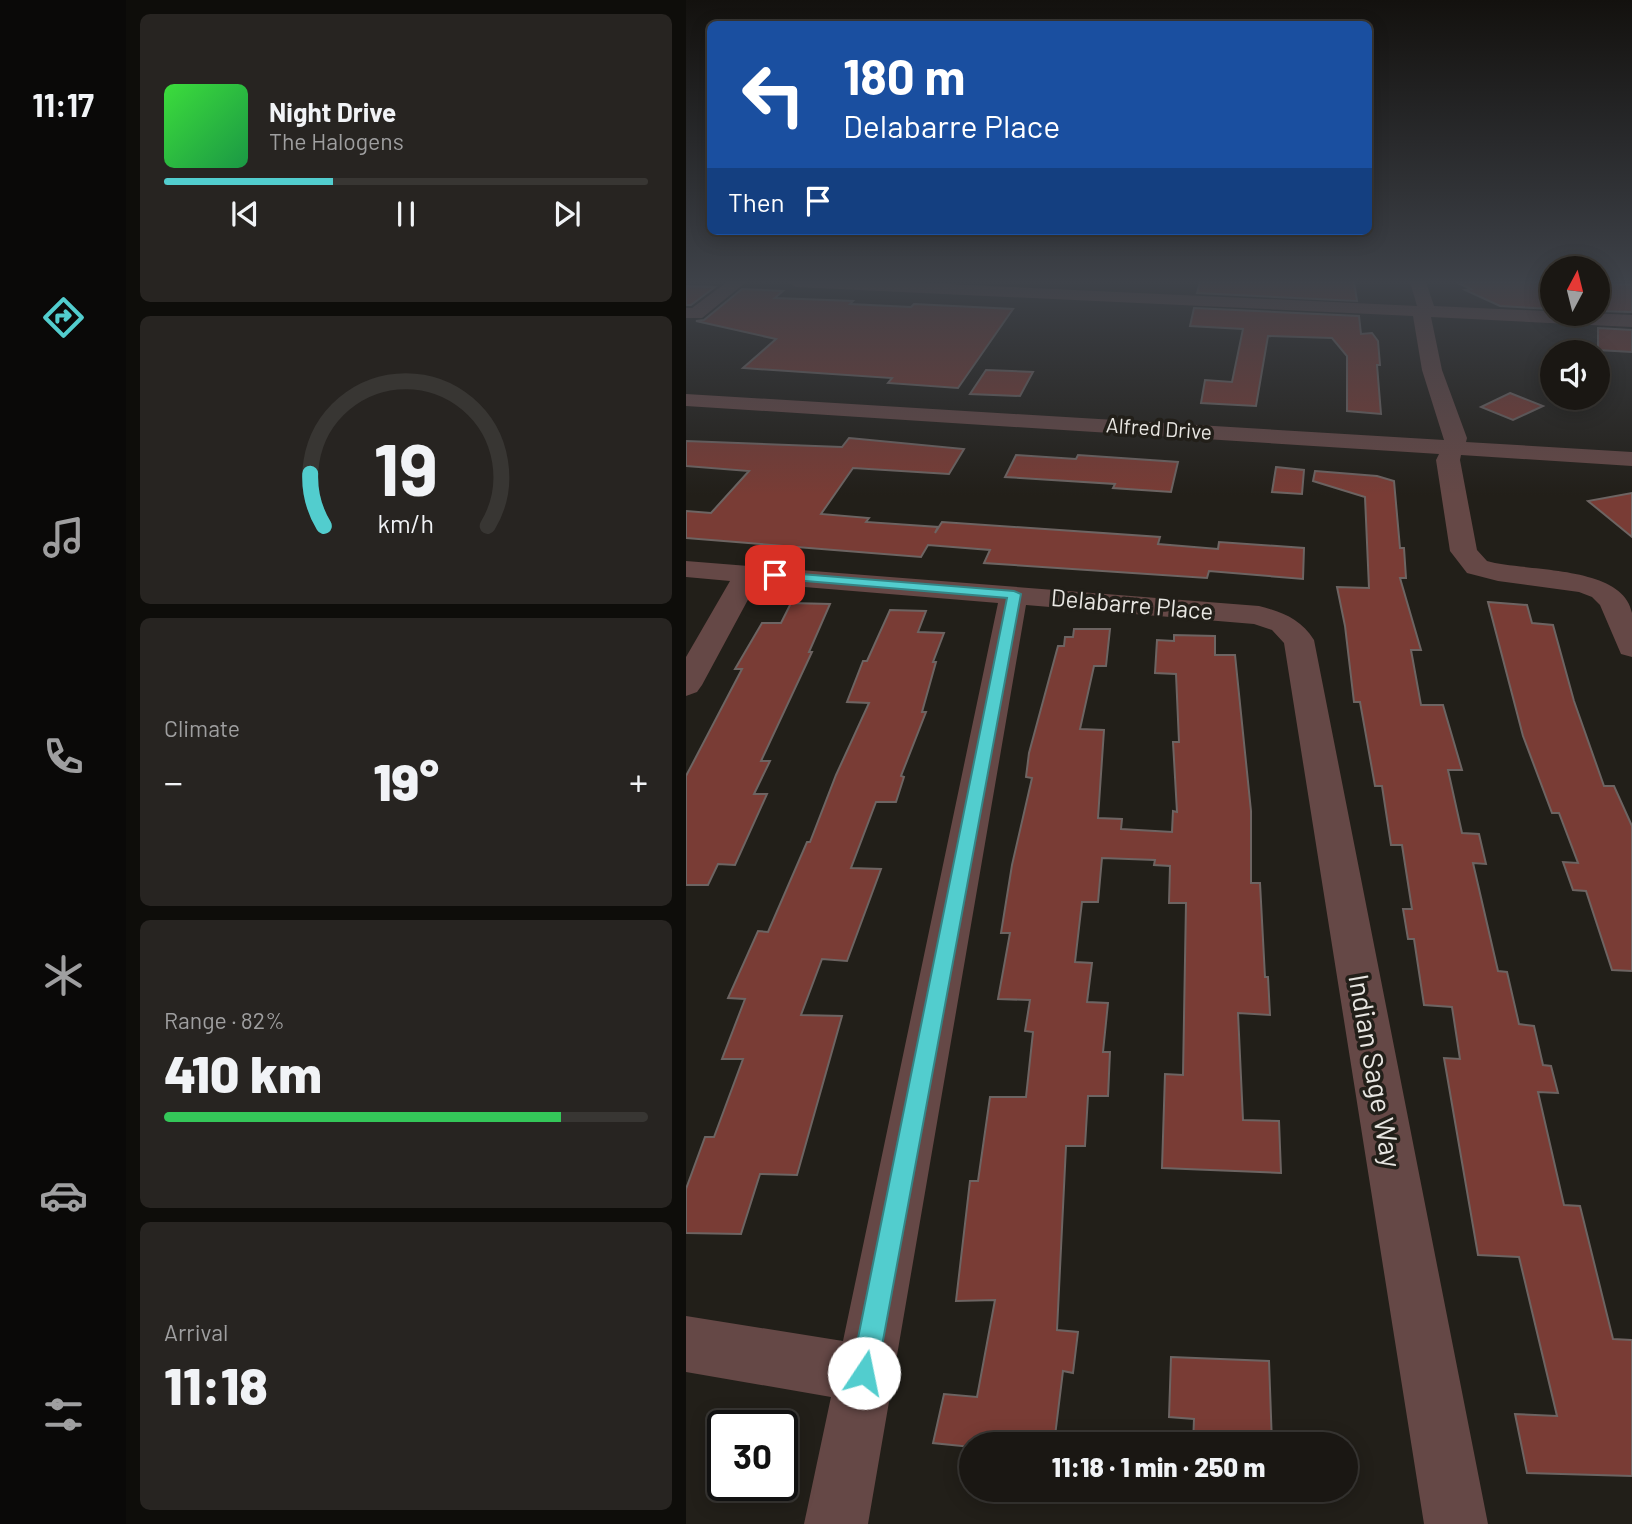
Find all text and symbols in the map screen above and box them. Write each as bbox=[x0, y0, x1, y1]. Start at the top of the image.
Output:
text: 180 m bbox=[843, 46, 966, 105]
icon: left bbox=[728, 49, 819, 140]
text: 11:17 bbox=[32, 85, 94, 123]
text: Night Drive bbox=[269, 96, 396, 127]
text: Delabarre Place bbox=[843, 106, 1060, 144]
text: The Halogens bbox=[269, 127, 404, 155]
icon: arrive bbox=[799, 182, 837, 220]
text: Then bbox=[728, 186, 785, 217]
icon: previous bbox=[226, 195, 264, 233]
icon: pause bbox=[387, 195, 425, 233]
icon: next bbox=[548, 195, 586, 233]
north arrow bbox=[1540, 256, 1610, 326]
map controls bbox=[1540, 256, 1610, 410]
icon: directions bbox=[39, 293, 88, 342]
button: sound bbox=[1540, 340, 1610, 410]
street label: Alfred Drive bbox=[1105, 411, 1213, 444]
text: 19 bbox=[374, 423, 438, 511]
text: km/h bbox=[378, 508, 434, 538]
icon: music bbox=[39, 513, 88, 562]
pin bbox=[745, 545, 805, 605]
icon: arrive bbox=[756, 556, 794, 594]
street label: Delabarre Place bbox=[1050, 582, 1215, 625]
text: Climate bbox=[164, 714, 240, 742]
icon: phone bbox=[39, 732, 88, 781]
text: 19° bbox=[373, 749, 439, 811]
text: − bbox=[164, 758, 183, 804]
text: + bbox=[629, 758, 648, 804]
icon: climate bbox=[39, 951, 88, 1000]
street label: Indian Sage Way bbox=[1342, 971, 1410, 1170]
text: Range · 82% bbox=[164, 1006, 285, 1034]
text: 410 km bbox=[164, 1041, 322, 1103]
icon: car bbox=[39, 1171, 88, 1220]
text: Arrival bbox=[164, 1318, 228, 1346]
position arrow bbox=[827, 1336, 901, 1410]
text: 11:18 bbox=[164, 1353, 268, 1415]
icon: filters bbox=[39, 1390, 88, 1439]
speed limit sign: 30 bbox=[707, 1410, 798, 1501]
text: 11:18 · 1 min · 250 m bbox=[1052, 1451, 1265, 1482]

